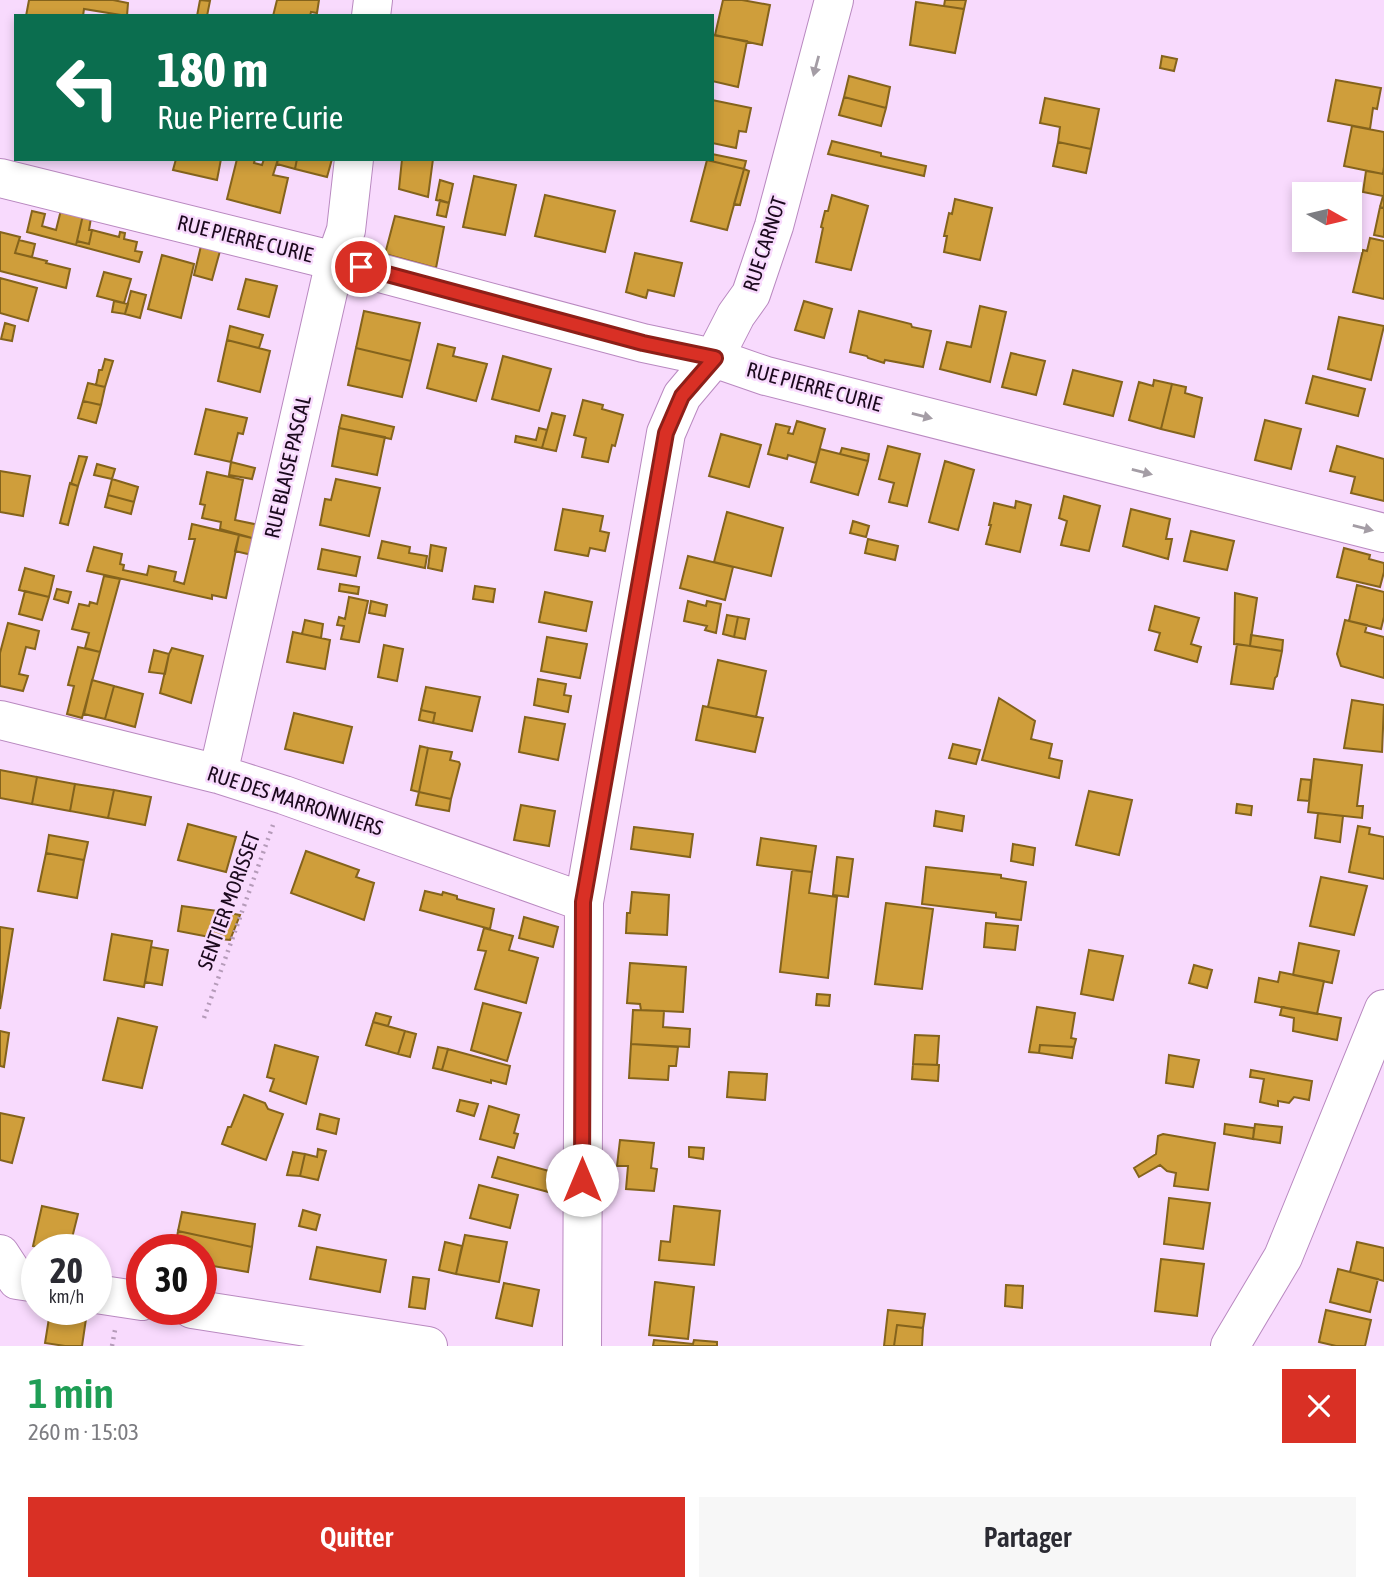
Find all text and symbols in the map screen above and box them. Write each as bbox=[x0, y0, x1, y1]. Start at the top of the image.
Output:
text: 180 m bbox=[157, 41, 268, 97]
icon: left bbox=[42, 42, 133, 133]
one-way arrow bbox=[810, 55, 821, 77]
text: Rue Pierre Curie bbox=[157, 99, 343, 136]
north arrow bbox=[1292, 182, 1362, 252]
map controls bbox=[1292, 182, 1362, 252]
street label: RUE CARNOT bbox=[737, 193, 791, 294]
street label: RUE PIERRE CURIE bbox=[175, 210, 316, 266]
pin bbox=[331, 237, 391, 297]
icon: arrive bbox=[342, 248, 380, 286]
street label: RUE PIERRE CURIE bbox=[744, 356, 884, 416]
street label: RUE BLAISE PASCAL bbox=[259, 393, 315, 540]
one-way arrow bbox=[911, 411, 933, 422]
one-way arrow bbox=[1131, 467, 1153, 478]
one-way arrow bbox=[1352, 523, 1374, 534]
street label: RUE DES MARRONNIERS bbox=[205, 760, 386, 840]
street label: SENTIER MORISSET bbox=[192, 828, 264, 973]
position arrow bbox=[545, 1143, 619, 1217]
speed limit sign: 30 bbox=[126, 1234, 217, 1325]
text: 20 bbox=[50, 1250, 83, 1290]
text: km/h bbox=[49, 1286, 84, 1307]
text: 1 min bbox=[28, 1369, 114, 1417]
button: close bbox=[1282, 1369, 1356, 1443]
text: 260 m · 15:03 bbox=[28, 1419, 139, 1445]
button: Quitter bbox=[28, 1497, 685, 1577]
button: Partager bbox=[699, 1497, 1356, 1577]

